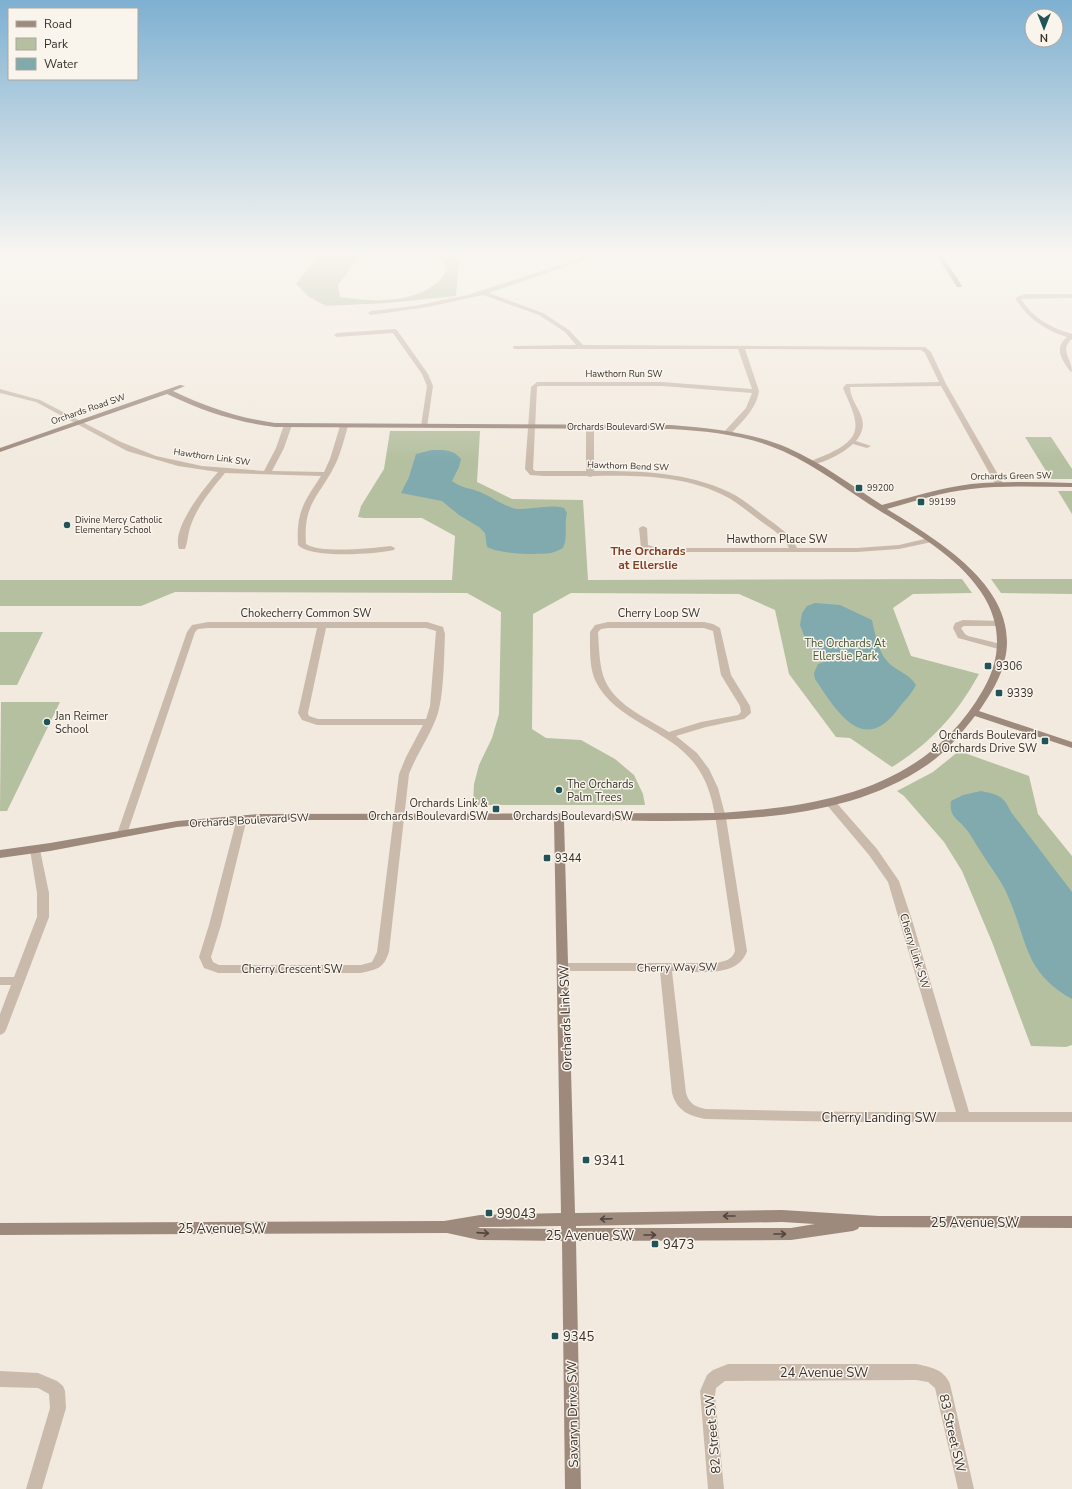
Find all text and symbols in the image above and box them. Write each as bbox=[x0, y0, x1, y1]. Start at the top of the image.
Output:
legend bbox=[8, 8, 138, 80]
north arrow bbox=[1024, 8, 1064, 48]
text: Road bbox=[44, 16, 72, 32]
text: N bbox=[1040, 30, 1048, 45]
text: Park bbox=[44, 36, 69, 52]
text: Water bbox=[44, 56, 78, 72]
street label: Hawthorn Run SW bbox=[586, 368, 663, 380]
street label: Orchards Road SW bbox=[49, 391, 127, 427]
street label: Orchards Boulevard SW bbox=[567, 421, 665, 433]
street label: Hawthorn Link SW bbox=[173, 446, 251, 468]
street label: Hawthorn Bend SW bbox=[587, 459, 669, 473]
street label: Orchards Green SW bbox=[970, 469, 1052, 483]
place label: 99200 bbox=[867, 482, 894, 494]
marker: 99200 bbox=[854, 483, 864, 493]
place label: 99199 bbox=[929, 496, 956, 508]
marker: 99199 bbox=[916, 497, 926, 507]
place label: Divine Mercy Catholic Elementary School bbox=[75, 514, 162, 536]
marker: Divine Mercy Catholic Elementary School bbox=[62, 520, 72, 530]
street label: Hawthorn Place SW bbox=[726, 532, 828, 547]
district label: The Orchards at Ellerslie bbox=[610, 543, 686, 573]
street label: Chokecherry Common SW bbox=[241, 606, 371, 621]
street label: Cherry Loop SW bbox=[618, 606, 700, 621]
park label: The Orchards At Ellerslie Park bbox=[804, 636, 886, 664]
place label: 9306 bbox=[996, 659, 1023, 674]
marker: 9306 bbox=[983, 661, 993, 671]
place label: 9339 bbox=[1007, 686, 1033, 701]
marker: 9339 bbox=[994, 688, 1004, 698]
place label: Jan Reimer School bbox=[54, 709, 108, 737]
marker: Jan Reimer School bbox=[42, 717, 52, 727]
place label: Orchards Boulevard & Orchards Drive SW bbox=[931, 728, 1037, 756]
marker: Orchards Boulevard & Orchards Drive SW bbox=[1040, 736, 1050, 746]
place label: The Orchards Palm Trees bbox=[567, 777, 634, 805]
marker: The Orchards Palm Trees bbox=[554, 785, 564, 795]
place label: Orchards Link & Orchards Boulevard SW bbox=[368, 796, 488, 824]
marker: Orchards Link & Orchards Boulevard SW bbox=[491, 804, 501, 814]
street label: Orchards Boulevard SW bbox=[513, 809, 633, 824]
street label: Orchards Boulevard SW bbox=[189, 810, 309, 831]
place label: 9344 bbox=[555, 851, 582, 866]
marker: 9344 bbox=[542, 853, 552, 863]
street label: Cherry Link SW bbox=[896, 912, 933, 991]
street label: Cherry Way SW bbox=[637, 959, 717, 976]
street label: Cherry Crescent SW bbox=[241, 962, 343, 977]
street label: Orchards Link SW bbox=[555, 965, 577, 1071]
street label: Cherry Landing SW bbox=[821, 1109, 937, 1127]
place label: 9341 bbox=[594, 1152, 625, 1170]
marker: 9341 bbox=[581, 1155, 591, 1165]
place label: 99043 bbox=[497, 1205, 536, 1223]
marker: 99043 bbox=[484, 1208, 494, 1218]
one-way arrow bbox=[723, 1212, 736, 1220]
street label: 25 Avenue SW bbox=[931, 1214, 1019, 1232]
one-way arrow bbox=[600, 1215, 613, 1223]
street label: 25 Avenue SW bbox=[178, 1220, 266, 1238]
street label: 25 Avenue SW bbox=[546, 1227, 634, 1245]
one-way arrow bbox=[476, 1230, 489, 1237]
one-way arrow bbox=[773, 1230, 786, 1238]
one-way arrow bbox=[643, 1231, 656, 1239]
place label: 9473 bbox=[663, 1236, 694, 1254]
marker: 9473 bbox=[650, 1239, 660, 1249]
place label: 9345 bbox=[563, 1328, 594, 1346]
marker: 9345 bbox=[550, 1331, 560, 1341]
street label: Savaryn Drive SW bbox=[563, 1360, 583, 1468]
street label: 24 Avenue SW bbox=[780, 1364, 868, 1382]
street label: 83 Street SW bbox=[934, 1392, 970, 1474]
street label: 82 Street SW bbox=[701, 1393, 725, 1475]

